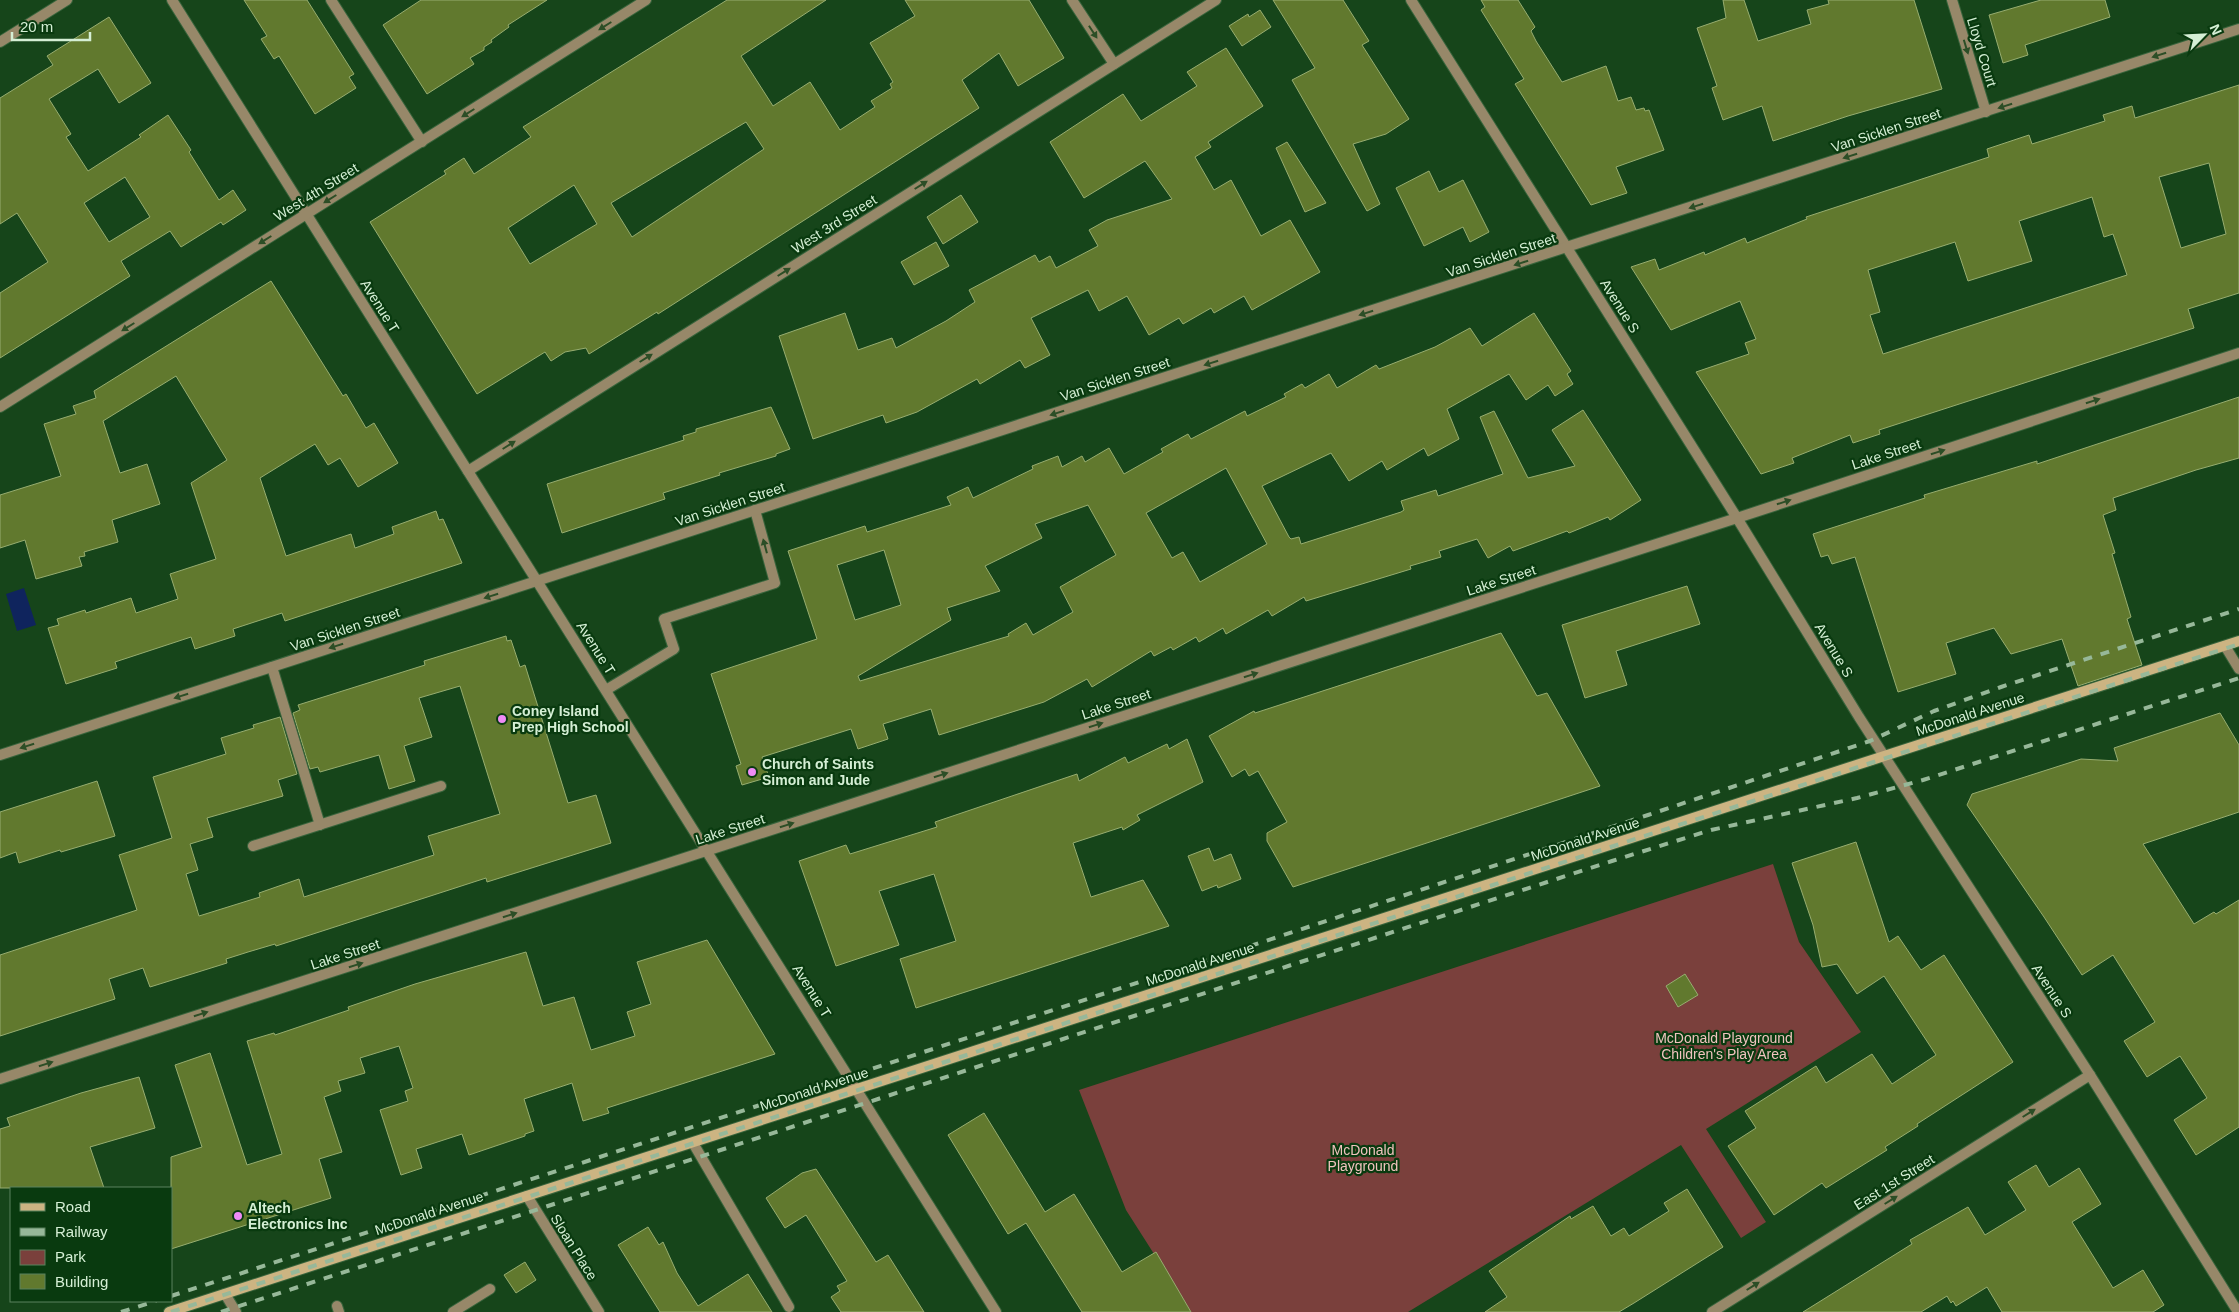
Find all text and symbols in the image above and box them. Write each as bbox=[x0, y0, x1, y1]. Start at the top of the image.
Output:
scale bar bbox=[12, 10, 90, 42]
north arrow bbox=[2179, 10, 2229, 60]
street label: Lloyd Court bbox=[1964, 15, 2000, 89]
text: 20 m bbox=[20, 18, 53, 35]
one-way arrow bbox=[599, 21, 612, 31]
text: N bbox=[2207, 22, 2225, 38]
one-way arrow bbox=[1088, 25, 1098, 39]
one-way arrow bbox=[1963, 39, 1971, 54]
one-way arrow bbox=[2152, 52, 2167, 59]
one-way arrow bbox=[1997, 102, 2012, 110]
street label: Van Sicklen Street bbox=[1829, 105, 1943, 155]
one-way arrow bbox=[461, 108, 474, 117]
one-way arrow bbox=[1843, 152, 1858, 160]
street label: West 4th Street bbox=[271, 160, 361, 224]
one-way arrow bbox=[915, 181, 928, 190]
street label: West 3rd Street bbox=[789, 191, 879, 256]
one-way arrow bbox=[324, 195, 337, 204]
one-way arrow bbox=[1688, 202, 1703, 210]
street label: Van Sicklen Street bbox=[1444, 230, 1558, 280]
one-way arrow bbox=[259, 236, 272, 245]
one-way arrow bbox=[1513, 259, 1528, 267]
one-way arrow bbox=[777, 267, 791, 276]
street label: Avenue S bbox=[1597, 276, 1643, 336]
street label: Avenue T bbox=[357, 277, 403, 336]
one-way arrow bbox=[1358, 309, 1373, 317]
one-way arrow bbox=[121, 322, 134, 331]
one-way arrow bbox=[640, 354, 653, 363]
street label: Van Sicklen Street bbox=[1058, 354, 1172, 404]
one-way arrow bbox=[1204, 359, 1219, 367]
one-way arrow bbox=[2085, 397, 2100, 405]
one-way arrow bbox=[1049, 409, 1064, 417]
street label: Lake Street bbox=[1849, 435, 1923, 473]
one-way arrow bbox=[502, 440, 516, 450]
one-way arrow bbox=[1931, 448, 1946, 455]
street label: Van Sicklen Street bbox=[673, 479, 787, 529]
one-way arrow bbox=[1776, 498, 1791, 506]
one-way arrow bbox=[761, 539, 769, 554]
street label: Lake Street bbox=[1464, 561, 1538, 599]
one-way arrow bbox=[483, 593, 498, 600]
street label: Van Sicklen Street bbox=[288, 604, 402, 654]
street label: Avenue T bbox=[573, 619, 619, 678]
street label: Avenue S bbox=[1812, 620, 1856, 680]
one-way arrow bbox=[328, 642, 343, 650]
one-way arrow bbox=[1243, 671, 1258, 678]
street label: Lake Street bbox=[1079, 685, 1153, 723]
street label: McDonald Avenue bbox=[1914, 689, 2027, 739]
one-way arrow bbox=[174, 693, 189, 700]
place label: Coney Island Prep High School bbox=[512, 703, 629, 735]
marker: Coney Island Prep High School bbox=[496, 713, 508, 725]
one-way arrow bbox=[1089, 721, 1104, 729]
one-way arrow bbox=[19, 742, 34, 750]
place label: Church of Saints Simon and Jude bbox=[762, 756, 874, 788]
marker: Church of Saints Simon and Jude bbox=[746, 766, 758, 778]
one-way arrow bbox=[934, 771, 949, 778]
street label: Lake Street bbox=[693, 810, 767, 848]
street label: McDonald Avenue bbox=[1529, 814, 1642, 864]
one-way arrow bbox=[779, 821, 794, 828]
one-way arrow bbox=[503, 910, 518, 918]
street label: Lake Street bbox=[308, 935, 382, 973]
street label: McDonald Avenue bbox=[1144, 939, 1257, 989]
one-way arrow bbox=[348, 960, 363, 968]
street label: Avenue S bbox=[2029, 961, 2075, 1021]
street label: Avenue T bbox=[789, 962, 835, 1021]
one-way arrow bbox=[194, 1010, 209, 1018]
park label: McDonald Playground Children's Play Area bbox=[1655, 1030, 1793, 1062]
one-way arrow bbox=[39, 1060, 54, 1068]
street label: McDonald Avenue bbox=[758, 1064, 871, 1114]
one-way arrow bbox=[2022, 1109, 2035, 1118]
park label: McDonald Playground bbox=[1328, 1142, 1398, 1174]
street label: East 1st Street bbox=[1851, 1151, 1937, 1213]
legend bbox=[10, 1187, 172, 1302]
street label: McDonald Avenue bbox=[373, 1188, 486, 1238]
one-way arrow bbox=[1884, 1195, 1898, 1204]
text: Road bbox=[55, 1198, 91, 1215]
place label: Altech Electronics Inc bbox=[248, 1200, 348, 1232]
marker: Altech Electronics Inc bbox=[232, 1210, 244, 1222]
street label: Sloan Place bbox=[547, 1211, 601, 1283]
text: Railway bbox=[55, 1223, 108, 1240]
text: Park bbox=[55, 1248, 86, 1265]
text: Building bbox=[55, 1273, 108, 1290]
one-way arrow bbox=[1747, 1281, 1760, 1291]

